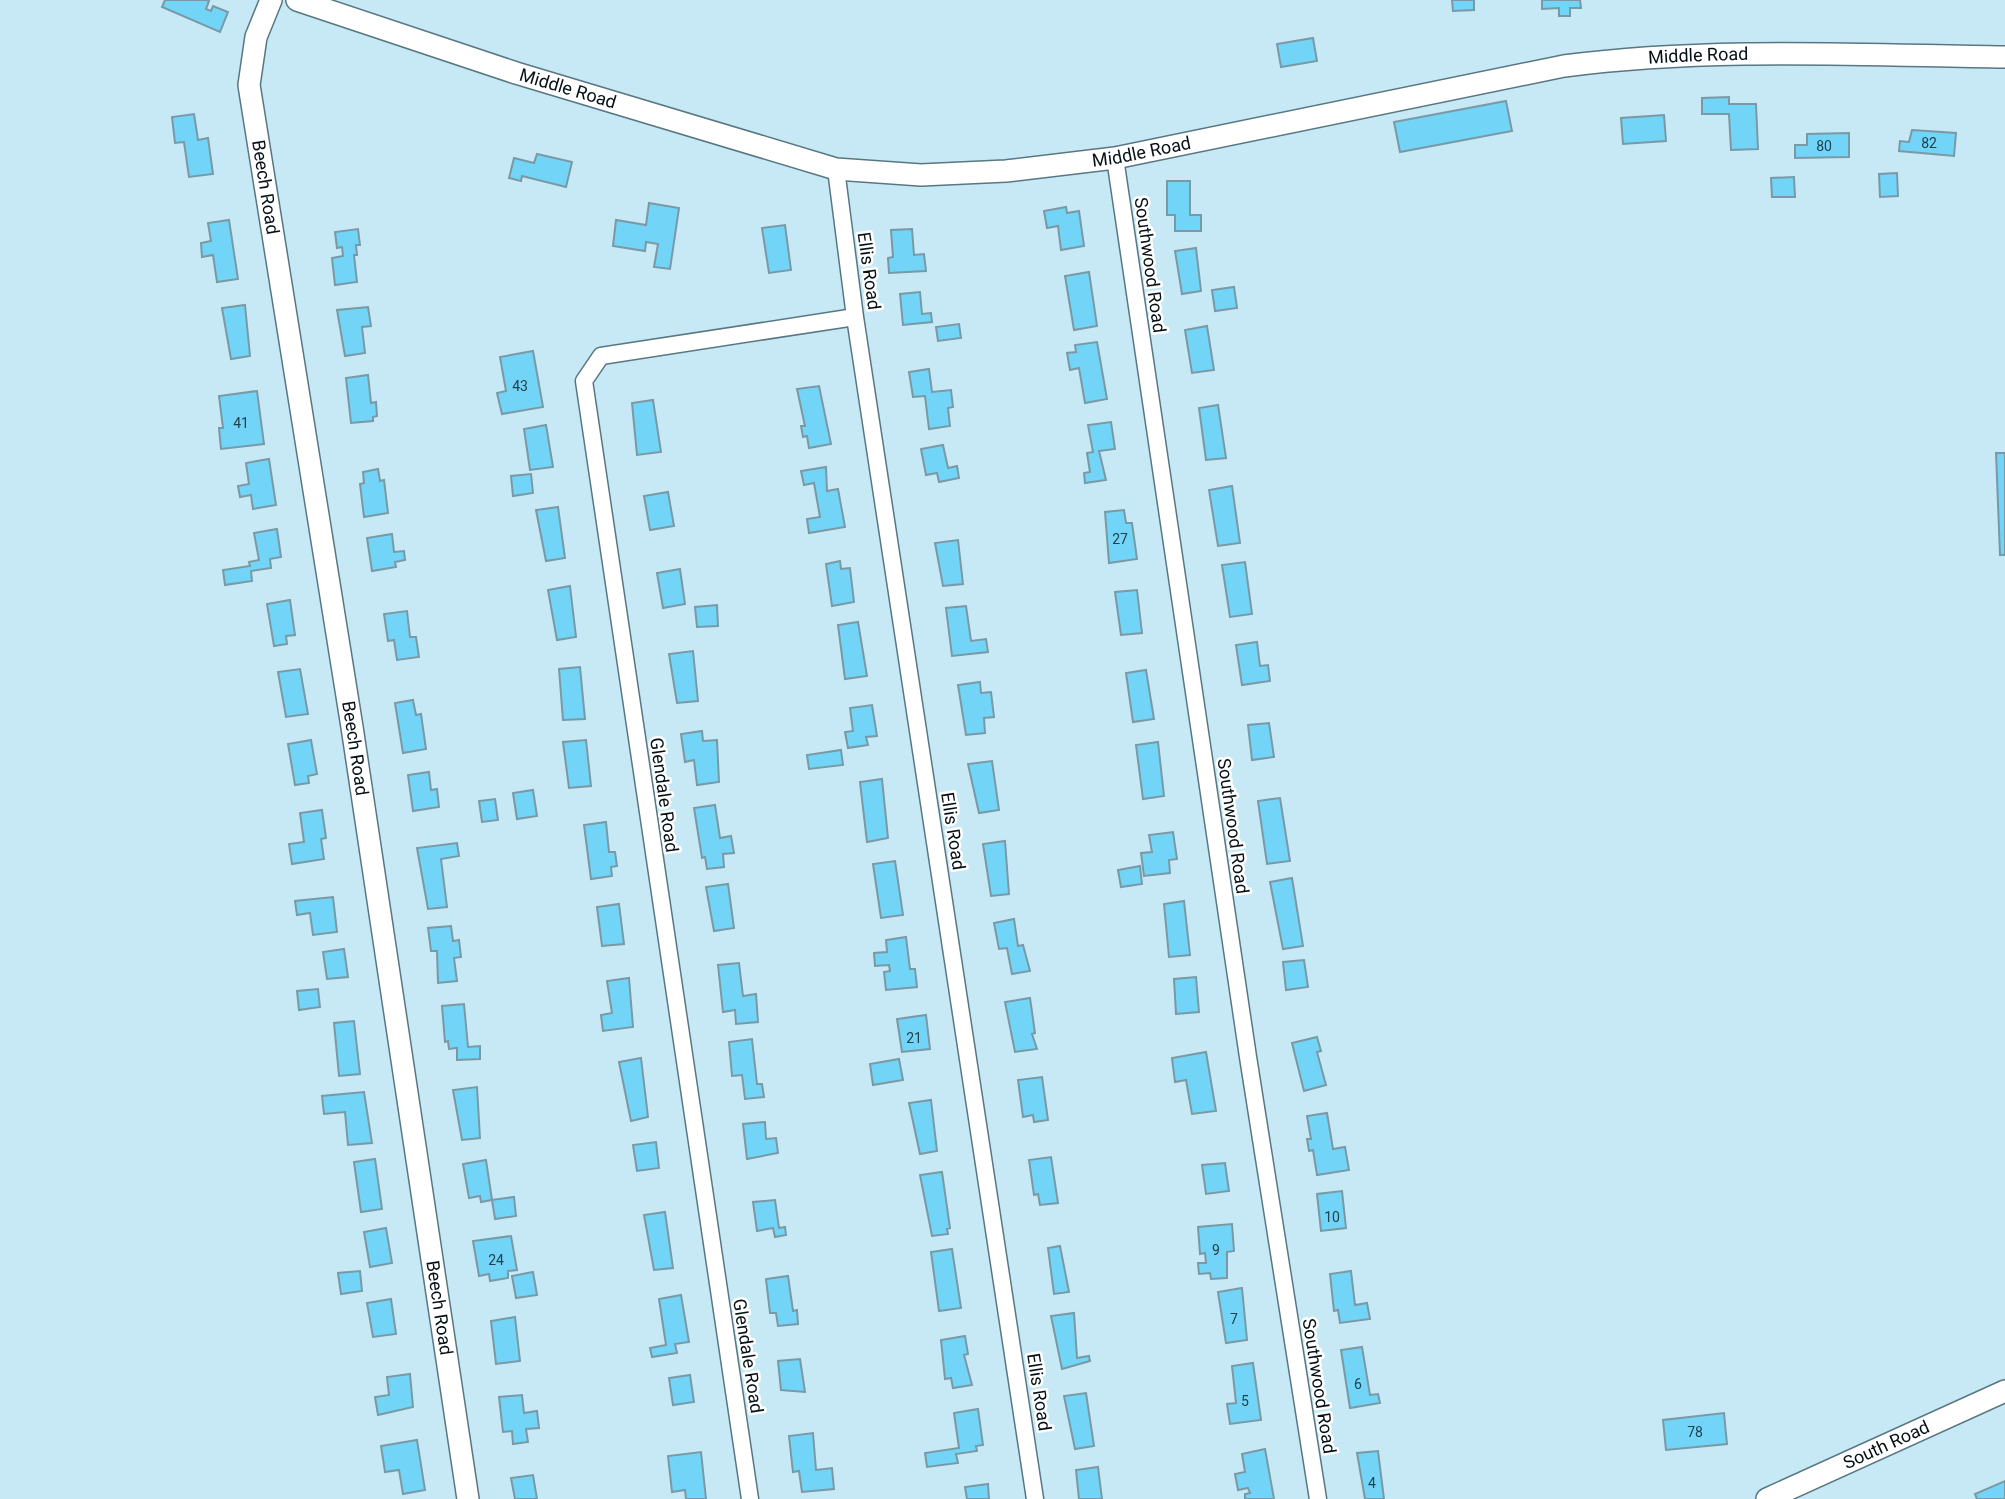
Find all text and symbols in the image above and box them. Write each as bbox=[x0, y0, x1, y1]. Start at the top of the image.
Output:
street label: Middle Road bbox=[1647, 43, 1748, 68]
street label: Middle Road bbox=[517, 64, 619, 113]
street label: Middle Road bbox=[1091, 132, 1192, 171]
house number: 82 bbox=[1921, 135, 1937, 151]
street label: Beech Road bbox=[248, 138, 284, 236]
house number: 80 bbox=[1816, 138, 1832, 154]
street label: Southwood Road bbox=[1131, 196, 1170, 334]
street label: Ellis Road bbox=[854, 231, 885, 311]
house number: 43 bbox=[512, 378, 528, 394]
house number: 41 bbox=[233, 415, 249, 431]
house number: 27 bbox=[1112, 531, 1128, 547]
street label: Beech Road bbox=[338, 699, 373, 797]
street label: Glendale Road bbox=[646, 736, 683, 854]
street label: Southwood Road bbox=[1214, 757, 1253, 895]
street label: Ellis Road bbox=[937, 791, 970, 871]
house number: 21 bbox=[906, 1030, 922, 1046]
house number: 10 bbox=[1324, 1209, 1340, 1225]
house number: 9 bbox=[1212, 1242, 1220, 1258]
house number: 24 bbox=[488, 1252, 504, 1268]
street label: Beech Road bbox=[422, 1259, 457, 1357]
street label: Glendale Road bbox=[729, 1297, 768, 1415]
house number: 7 bbox=[1230, 1311, 1238, 1327]
street label: Southwood Road bbox=[1298, 1317, 1341, 1455]
street label: Ellis Road bbox=[1023, 1352, 1056, 1432]
house number: 6 bbox=[1354, 1376, 1362, 1392]
house number: 5 bbox=[1241, 1393, 1249, 1409]
street label: South Road bbox=[1840, 1416, 1933, 1473]
house number: 78 bbox=[1687, 1424, 1703, 1440]
house number: 4 bbox=[1368, 1475, 1376, 1491]

